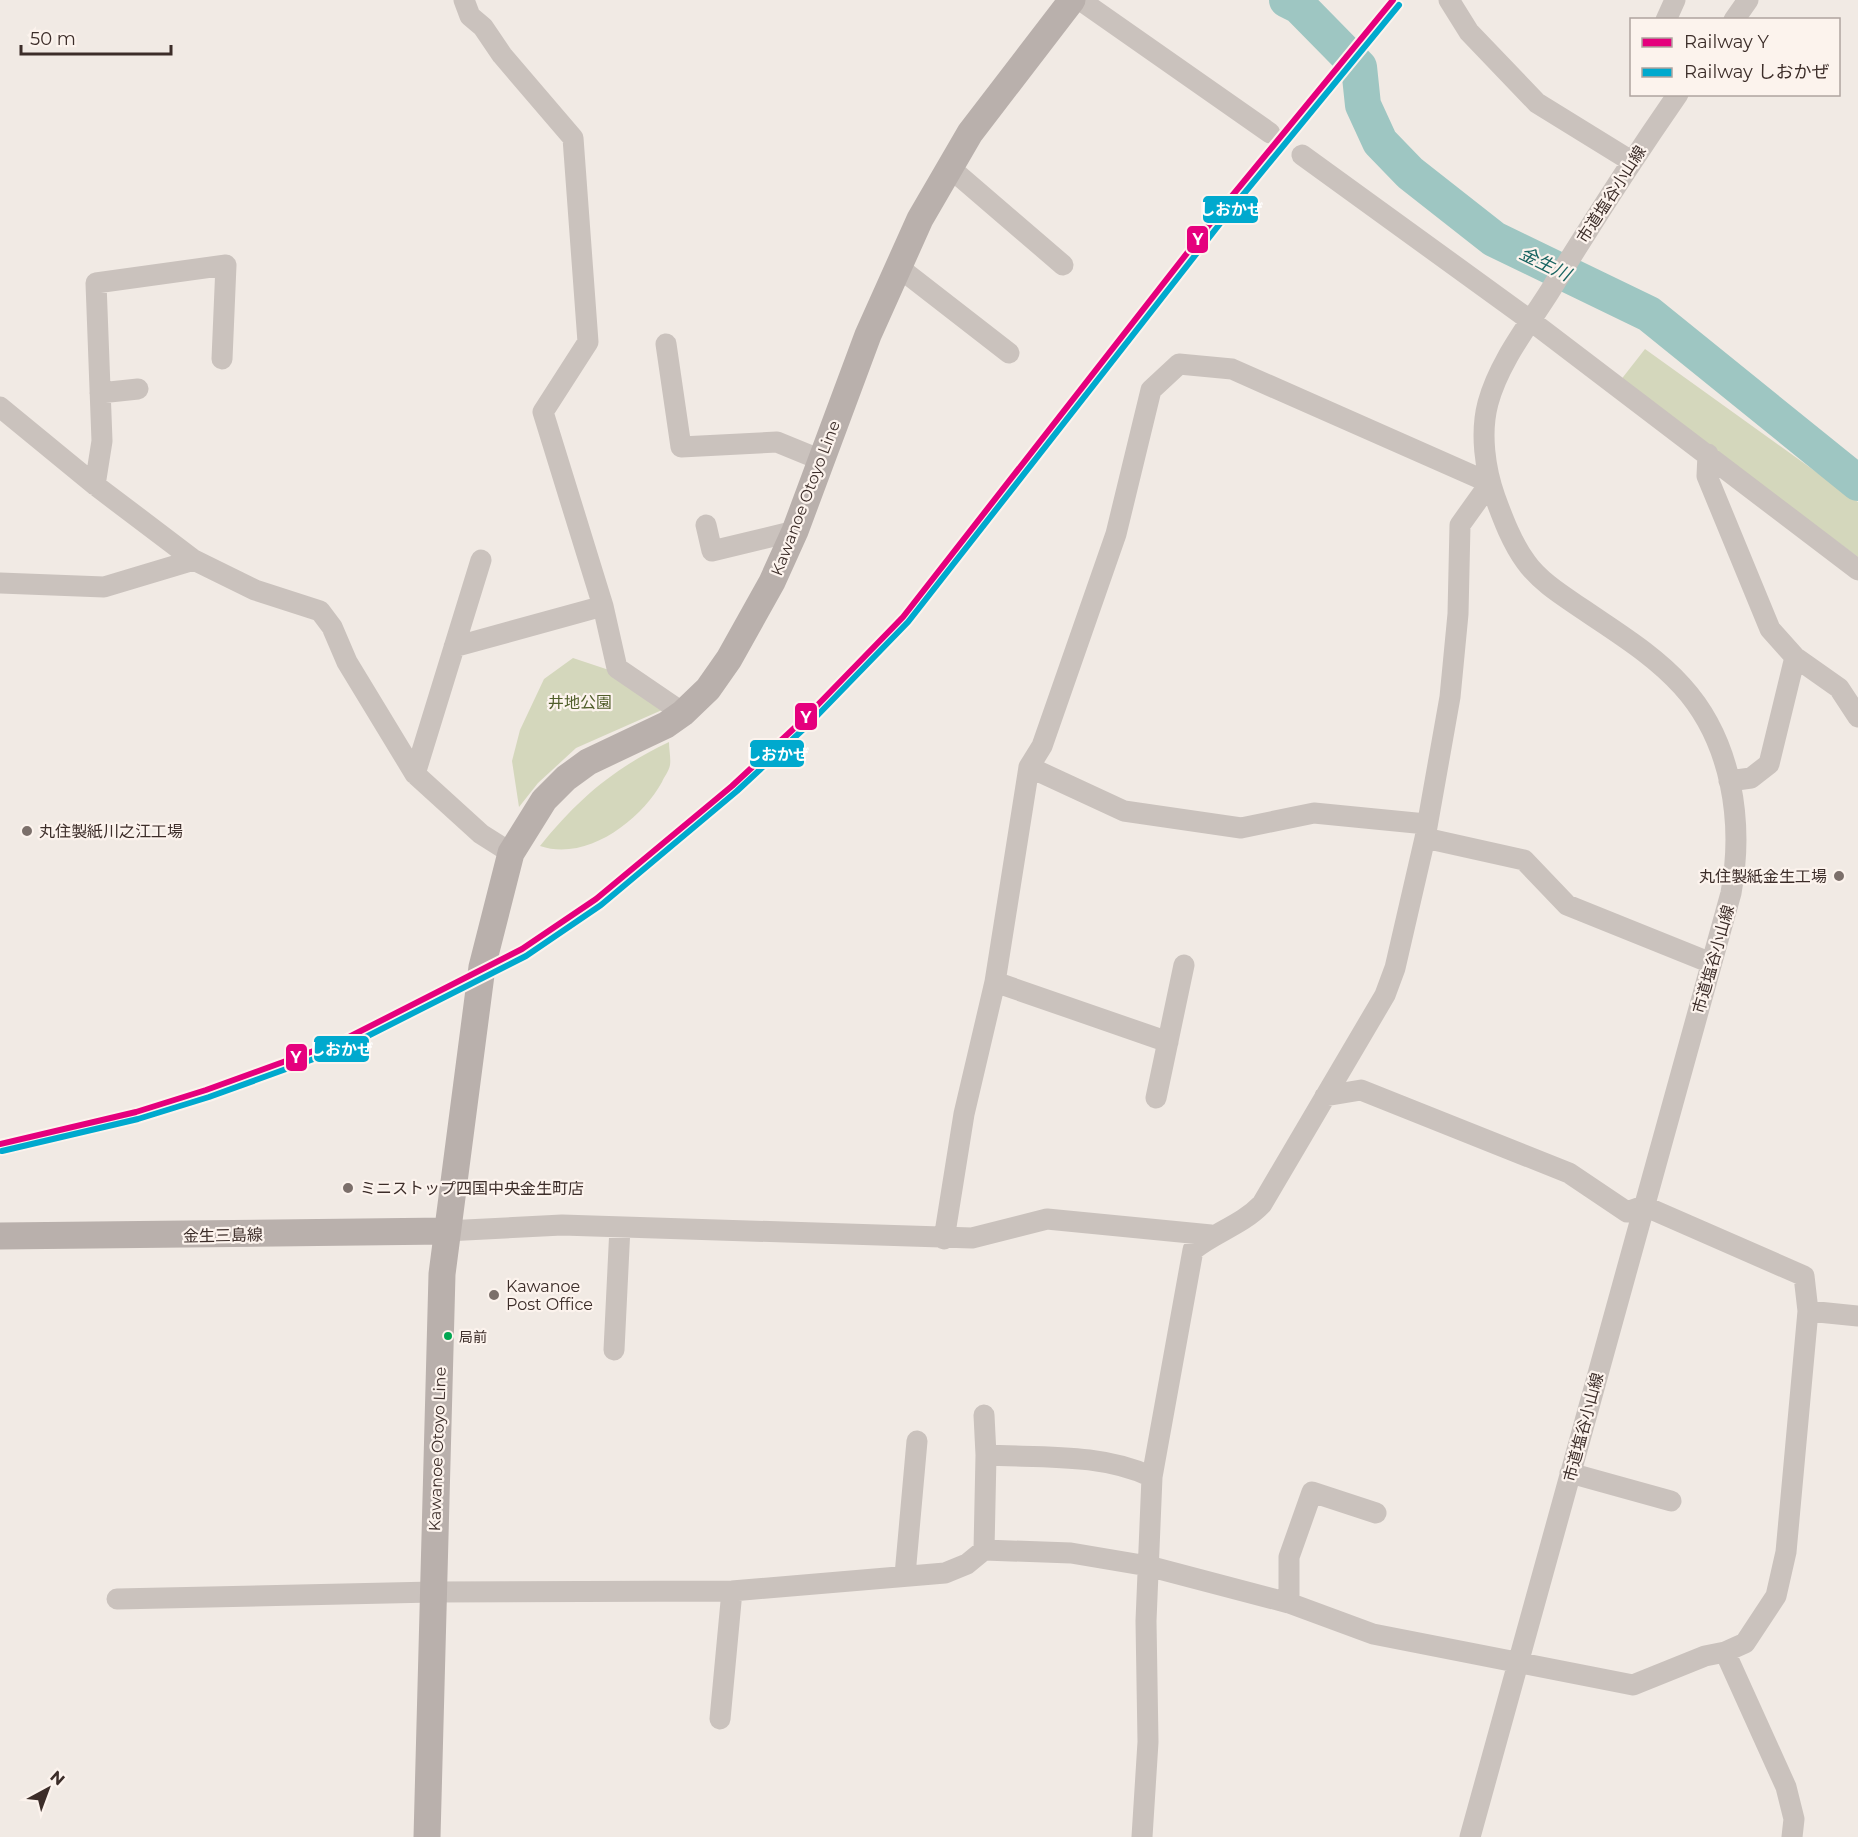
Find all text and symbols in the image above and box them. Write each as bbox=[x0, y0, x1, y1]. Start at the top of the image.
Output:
scale bar bbox=[21, 18, 171, 56]
legend bbox=[1630, 18, 1840, 96]
text: 50 m bbox=[30, 28, 76, 50]
text: Railway Y bbox=[1684, 31, 1769, 53]
text: Railway しおかぜ bbox=[1684, 61, 1829, 83]
street label: 市道塩谷小山線 bbox=[1573, 142, 1650, 246]
line badge: しおかぜ bbox=[1202, 195, 1259, 224]
text: しおかぜ bbox=[1199, 200, 1263, 219]
line badge: Y bbox=[1186, 225, 1209, 254]
text: Y bbox=[1192, 230, 1205, 249]
water label: 金生川 bbox=[1516, 242, 1576, 287]
street label: Kawanoe Otoyo Line bbox=[767, 418, 844, 578]
park label: 井地公園 bbox=[548, 693, 612, 712]
line badge: Y bbox=[794, 702, 818, 731]
text: Y bbox=[800, 708, 813, 727]
line badge: しおかぜ bbox=[749, 739, 805, 768]
text: しおかぜ bbox=[745, 745, 809, 764]
place label: 丸住製紙川之江工場 bbox=[39, 822, 183, 841]
marker: 丸住製紙川之江工場 bbox=[20, 824, 34, 838]
place label: 丸住製紙金生工場 bbox=[1699, 867, 1827, 886]
marker: 丸住製紙金生工場 bbox=[1832, 869, 1846, 883]
street label: 市道塩谷小山線 bbox=[1689, 903, 1738, 1016]
line badge: しおかぜ bbox=[313, 1035, 370, 1063]
text: しおかぜ bbox=[309, 1040, 373, 1059]
line badge: Y bbox=[285, 1043, 308, 1072]
text: Y bbox=[290, 1048, 303, 1067]
place label: ミニストップ四国中央金生町店 bbox=[360, 1179, 584, 1198]
marker: ミニストップ四国中央金生町店 bbox=[341, 1181, 355, 1195]
street label: 金生三島線 bbox=[183, 1225, 263, 1246]
place label: Kawanoe Post Office bbox=[506, 1277, 593, 1314]
marker: Kawanoe Post Office bbox=[487, 1288, 501, 1302]
place label: 局前 bbox=[459, 1328, 487, 1346]
marker: 局前 bbox=[442, 1330, 454, 1342]
street label: Kawanoe Otoyo Line bbox=[425, 1366, 450, 1532]
street label: 市道塩谷小山線 bbox=[1560, 1371, 1607, 1484]
north arrow bbox=[18, 1759, 78, 1819]
text: N bbox=[46, 1767, 69, 1789]

